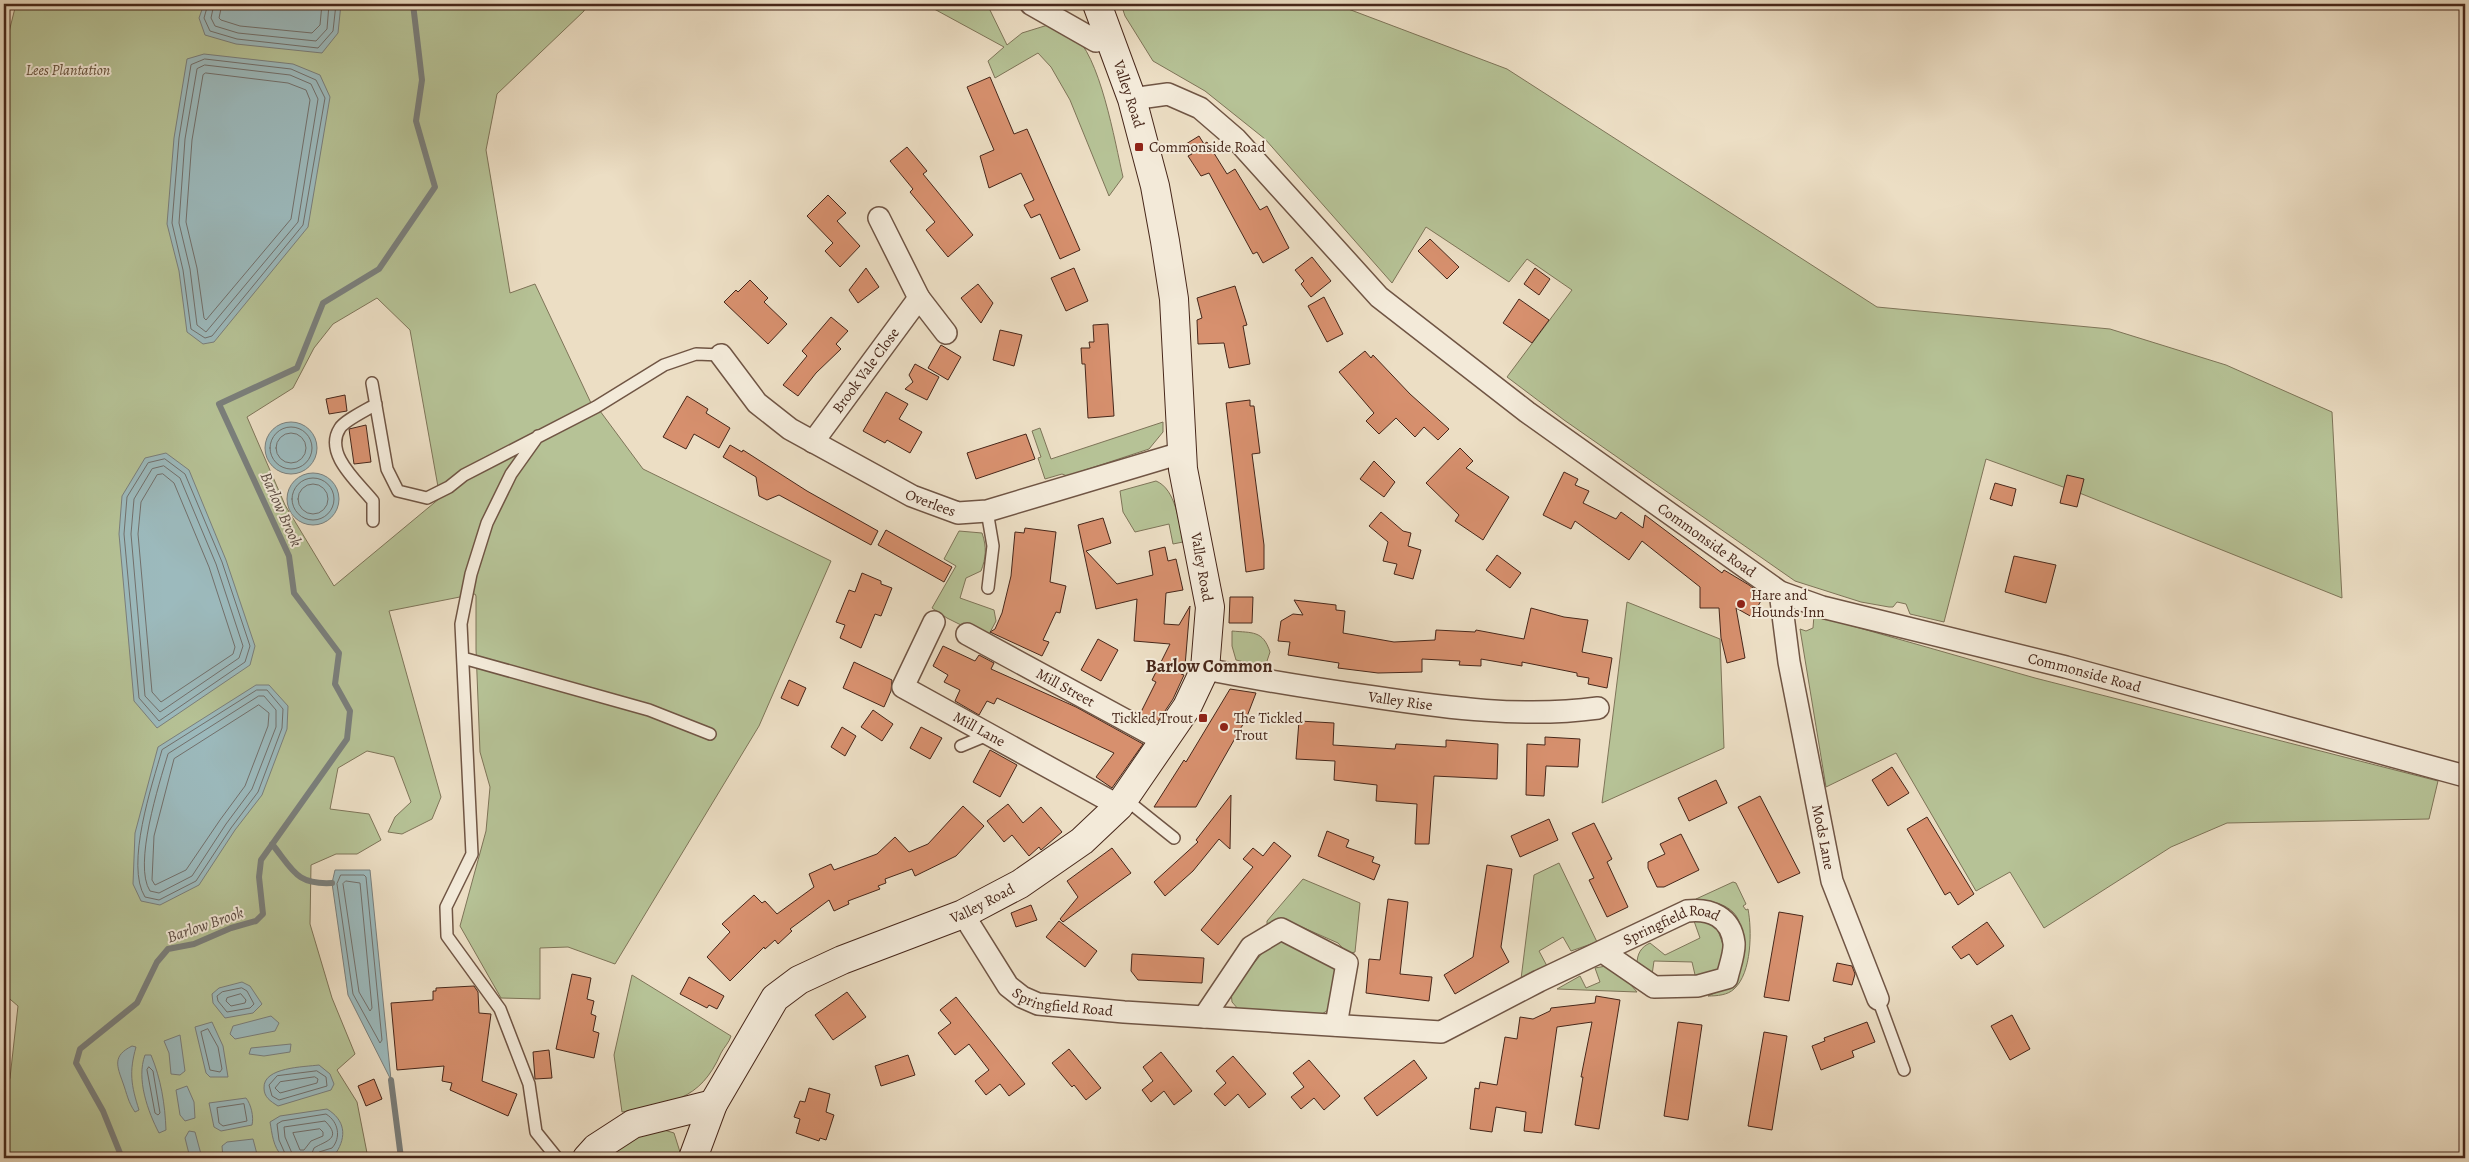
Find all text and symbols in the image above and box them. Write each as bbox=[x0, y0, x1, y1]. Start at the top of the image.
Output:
street label: Valley Road bbox=[1108, 57, 1150, 131]
park label: Lees Plantation bbox=[26, 60, 110, 80]
place label: Commonside Road bbox=[1149, 137, 1266, 157]
marker: Commonside Road bbox=[1133, 141, 1145, 153]
street label: Brook Vale Close bbox=[828, 323, 904, 417]
water label: Barlow Brook bbox=[255, 469, 307, 550]
street label: Overlees bbox=[901, 484, 959, 521]
street label: Commonside Road bbox=[1654, 498, 1761, 582]
street label: Valley Road bbox=[1186, 530, 1218, 604]
place label: Hare and Hounds Inn bbox=[1751, 585, 1825, 622]
marker: Hare and Hounds Inn bbox=[1735, 598, 1747, 610]
street label: Commonside Road bbox=[2026, 648, 2144, 697]
district label: Barlow Common bbox=[1145, 654, 1273, 678]
street label: Mill Street bbox=[1032, 663, 1098, 712]
street label: Valley Rise bbox=[1366, 686, 1434, 715]
street label: Mill Lane bbox=[950, 707, 1009, 752]
place label: Tickled Trout bbox=[1112, 708, 1193, 728]
place label: The Tickled Trout bbox=[1234, 708, 1304, 745]
marker: Tickled Trout bbox=[1197, 712, 1209, 724]
marker: The Tickled Trout bbox=[1218, 721, 1230, 733]
street label: Mods Lane bbox=[1807, 803, 1840, 872]
street label: Valley Road bbox=[946, 878, 1019, 928]
street label: Springfield Road bbox=[1620, 900, 1724, 950]
water label: Barlow Brook bbox=[164, 902, 247, 948]
street label: Springfield Road bbox=[1008, 983, 1115, 1021]

